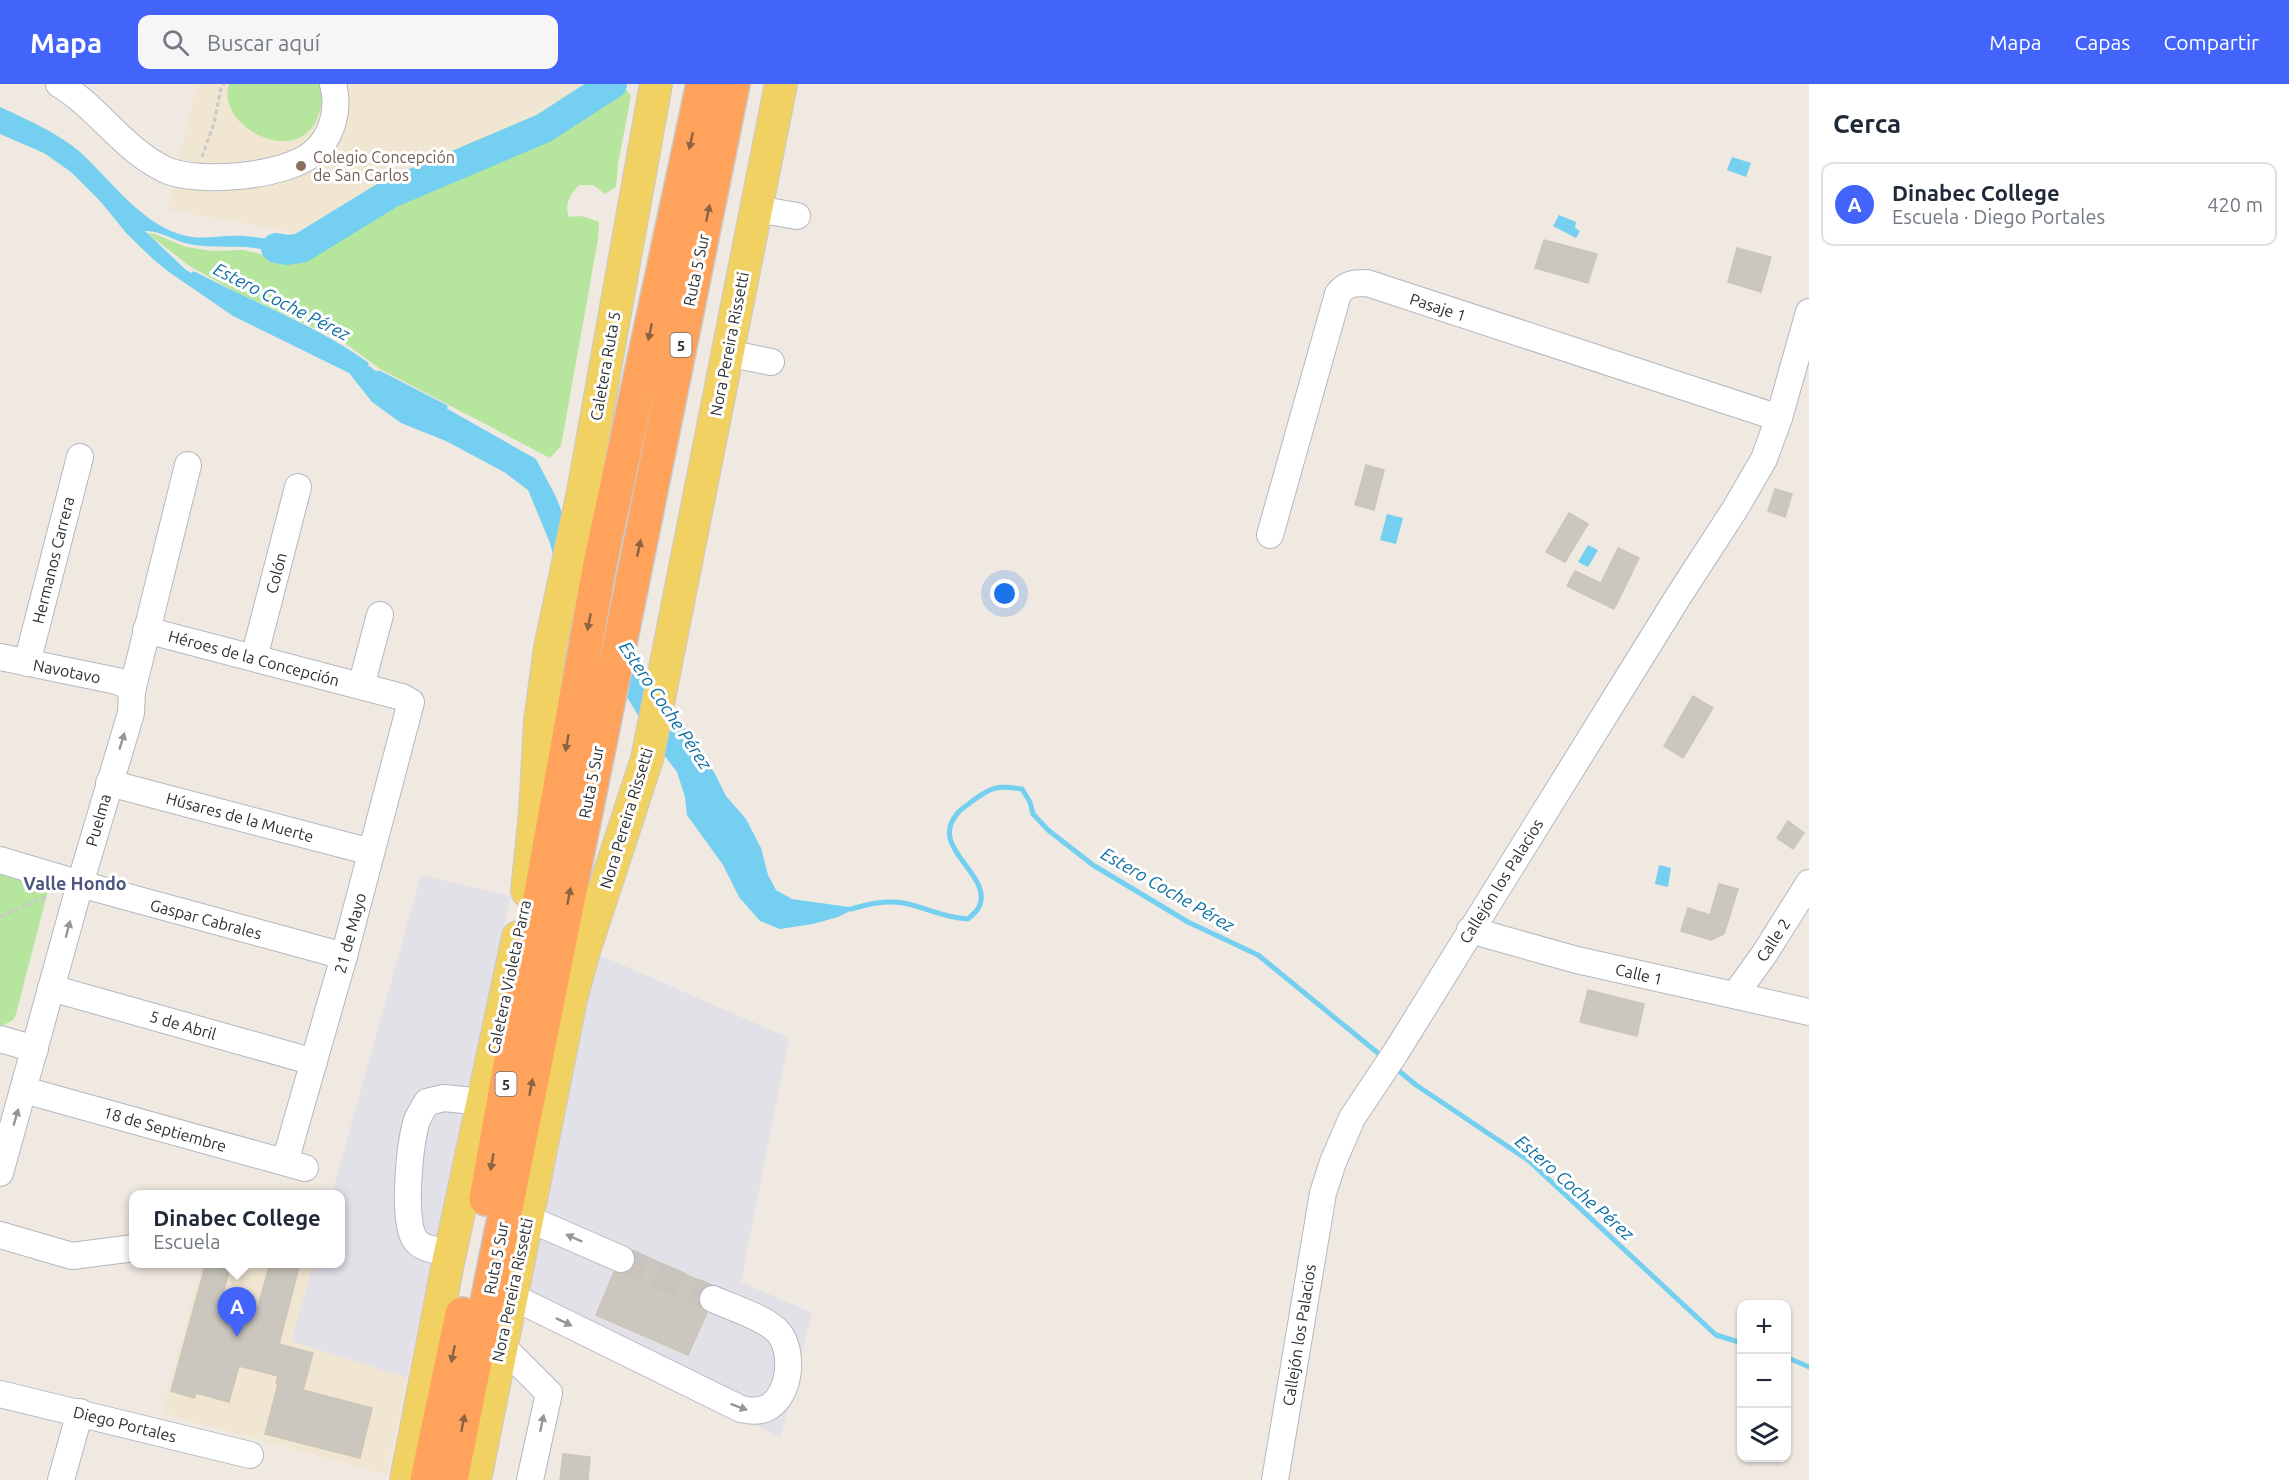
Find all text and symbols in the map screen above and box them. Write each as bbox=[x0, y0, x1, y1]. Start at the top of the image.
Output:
search box bbox=[138, 15, 558, 69]
icon: search bbox=[159, 26, 192, 59]
text: Mapa bbox=[30, 27, 102, 58]
text: Buscar aquí bbox=[207, 30, 320, 55]
text: Mapa bbox=[1989, 30, 2041, 54]
text: Capas bbox=[2074, 30, 2130, 54]
text: Compartir bbox=[2163, 30, 2259, 54]
text: Cerca bbox=[1833, 109, 1901, 138]
one-way arrow bbox=[686, 132, 695, 151]
place label: Colegio Concepción de San Carlos bbox=[313, 148, 455, 184]
marker: Colegio Concepción de San Carlos bbox=[294, 159, 308, 173]
text: Dinabec College bbox=[1892, 180, 2060, 205]
text: A bbox=[1847, 193, 1862, 216]
text: 420 m bbox=[2207, 193, 2263, 216]
one-way arrow bbox=[704, 203, 713, 222]
text: Escuela · Diego Portales bbox=[1892, 205, 2105, 228]
street label: Ruta 5 Sur bbox=[680, 232, 712, 308]
water label: Estero Coche Pérez bbox=[211, 258, 354, 344]
street label: Nora Pereira Rissetti bbox=[706, 270, 752, 418]
street label: Pasaje 1 bbox=[1408, 289, 1468, 325]
street label: Caletera Ruta 5 bbox=[587, 310, 623, 422]
one-way arrow bbox=[645, 323, 654, 342]
road number: 5 bbox=[670, 333, 692, 357]
street label: Hermanos Carrera bbox=[28, 495, 78, 625]
one-way arrow bbox=[634, 539, 644, 557]
street label: Colón bbox=[262, 550, 290, 596]
your location bbox=[990, 579, 1019, 608]
one-way arrow bbox=[584, 613, 593, 632]
street label: Héroes de la Concepción bbox=[166, 626, 342, 690]
water label: Estero Coche Pérez bbox=[616, 637, 717, 773]
street label: Navotavo bbox=[32, 656, 102, 686]
one-way arrow bbox=[118, 732, 127, 750]
one-way arrow bbox=[562, 734, 571, 753]
street label: Ruta 5 Sur bbox=[575, 744, 607, 820]
street label: Nora Pereira Rissetti bbox=[596, 745, 656, 891]
street label: Húsares de la Muerte bbox=[164, 789, 316, 845]
street label: Puelma bbox=[82, 792, 114, 848]
street label: Callejón los Palacios bbox=[1455, 815, 1547, 946]
water label: Estero Coche Pérez bbox=[1098, 843, 1239, 936]
district label: Valle Hondo bbox=[23, 873, 127, 893]
one-way arrow bbox=[565, 886, 574, 905]
street label: 21 de Mayo bbox=[331, 891, 369, 975]
street label: Gaspar Cabrales bbox=[148, 895, 264, 943]
street label: Caletera Violeta Parra bbox=[484, 898, 534, 1056]
street label: Calle 2 bbox=[1752, 915, 1794, 965]
one-way arrow bbox=[63, 919, 73, 938]
street label: Calle 1 bbox=[1614, 960, 1664, 988]
street label: 5 de Abril bbox=[148, 1007, 218, 1043]
road number: 5 bbox=[496, 1072, 516, 1096]
one-way arrow bbox=[527, 1078, 536, 1097]
street label: 18 de Septiembre bbox=[101, 1103, 229, 1155]
one-way arrow bbox=[12, 1108, 21, 1126]
water label: Estero Coche Pérez bbox=[1512, 1130, 1639, 1244]
one-way arrow bbox=[487, 1153, 496, 1172]
popup bbox=[129, 1190, 345, 1268]
text: Dinabec College bbox=[153, 1205, 321, 1230]
street label: Nora Pereira Rissetti bbox=[488, 1216, 536, 1364]
street label: Ruta 5 Sur bbox=[480, 1220, 512, 1296]
text: Escuela bbox=[153, 1230, 220, 1253]
one-way arrow bbox=[564, 1233, 582, 1243]
street label: Callejón los Palacios bbox=[1279, 1263, 1319, 1407]
pin: A bbox=[218, 1288, 256, 1337]
map controls bbox=[1737, 1300, 1791, 1462]
button: + bbox=[1737, 1300, 1791, 1354]
one-way arrow bbox=[555, 1317, 572, 1327]
one-way arrow bbox=[448, 1344, 458, 1363]
button: − bbox=[1737, 1354, 1791, 1408]
street label: Diego Portales bbox=[72, 1403, 178, 1446]
one-way arrow bbox=[730, 1403, 748, 1412]
button: layers bbox=[1737, 1408, 1791, 1462]
one-way arrow bbox=[459, 1413, 468, 1432]
one-way arrow bbox=[538, 1414, 548, 1432]

